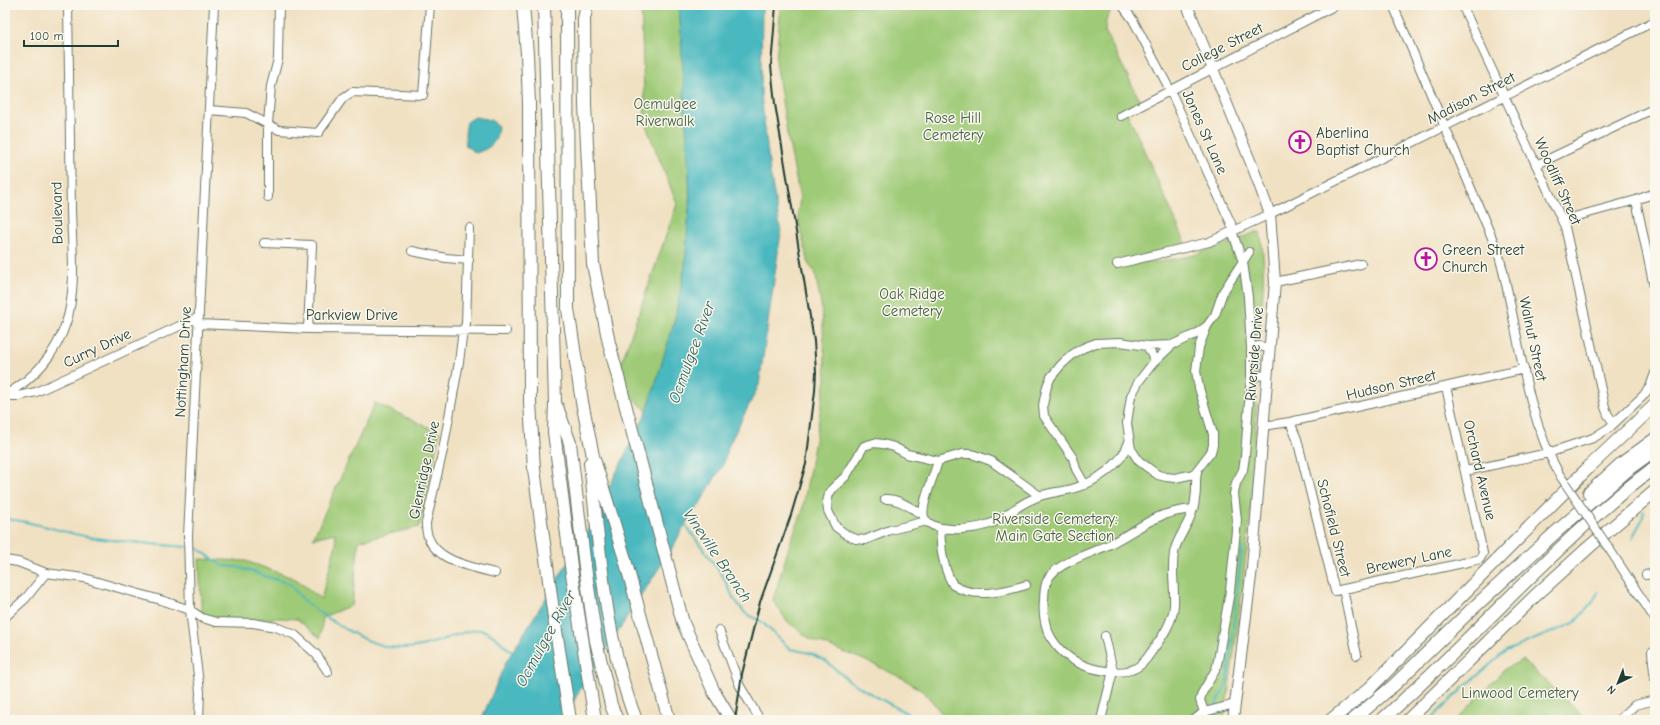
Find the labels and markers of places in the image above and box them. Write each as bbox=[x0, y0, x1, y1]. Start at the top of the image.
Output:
place label: Aberlina Baptist Church bbox=[1316, 124, 1410, 159]
church icon: Aberlina Baptist Church bbox=[1287, 129, 1313, 155]
place label: Green Street Church bbox=[1442, 241, 1525, 276]
church icon: Green Street Church bbox=[1413, 246, 1439, 272]

